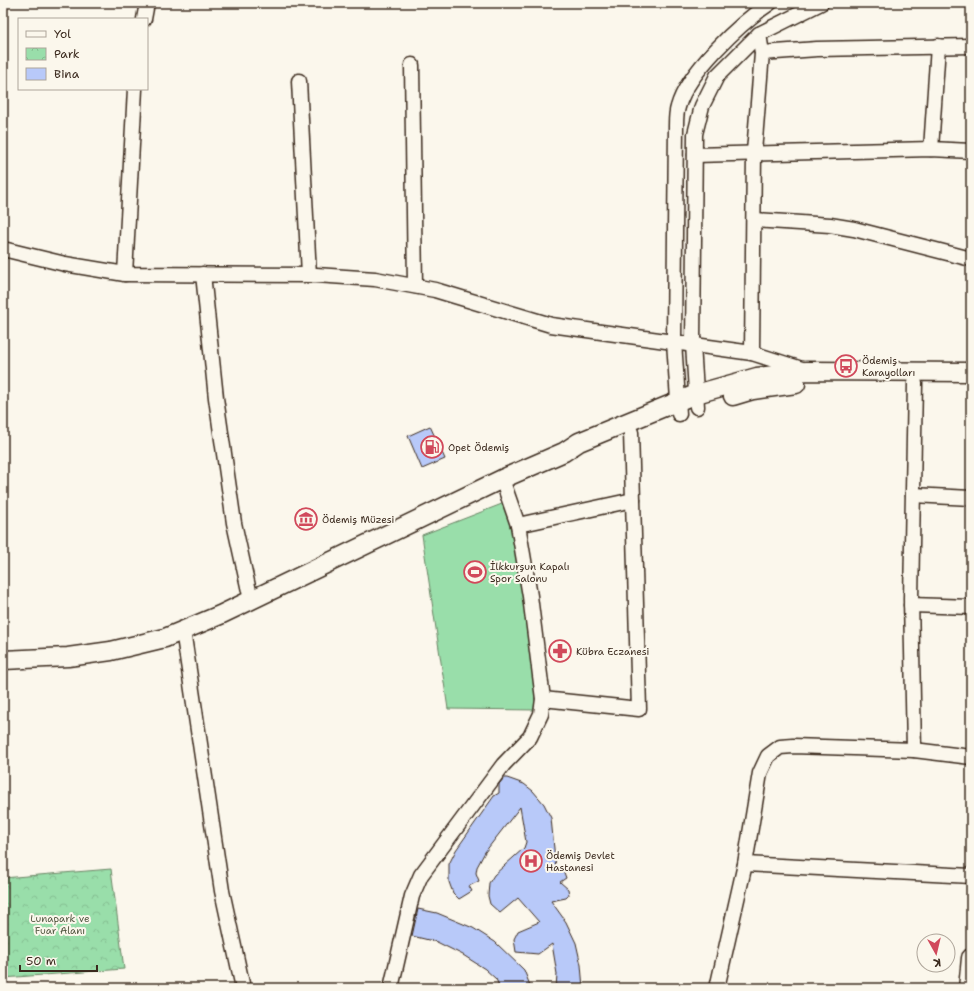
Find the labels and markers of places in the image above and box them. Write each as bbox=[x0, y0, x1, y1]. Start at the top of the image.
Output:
bus stop icon: Ödemiş Karayolları bbox=[833, 353, 859, 379]
place label: Ödemiş Karayolları bbox=[862, 354, 915, 379]
fuel station icon: Opet Ödemiş bbox=[419, 434, 445, 460]
place label: Opet Ödemiş bbox=[448, 441, 509, 454]
museum icon: Ödemiş Müzesi bbox=[293, 506, 319, 532]
place label: Ödemiş Müzesi bbox=[322, 513, 395, 526]
sports icon: İlkkurşun Kapalı Spor Salonu bbox=[462, 559, 488, 585]
place label: İlkkurşun Kapalı Spor Salonu bbox=[490, 560, 570, 585]
pharmacy icon: Kübra Eczanesi bbox=[547, 638, 573, 664]
place label: Kübra Eczanesi bbox=[576, 645, 650, 658]
hospital icon: Ödemiş Devlet Hastanesi bbox=[518, 848, 544, 874]
place label: Ödemiş Devlet Hastanesi bbox=[546, 849, 615, 874]

